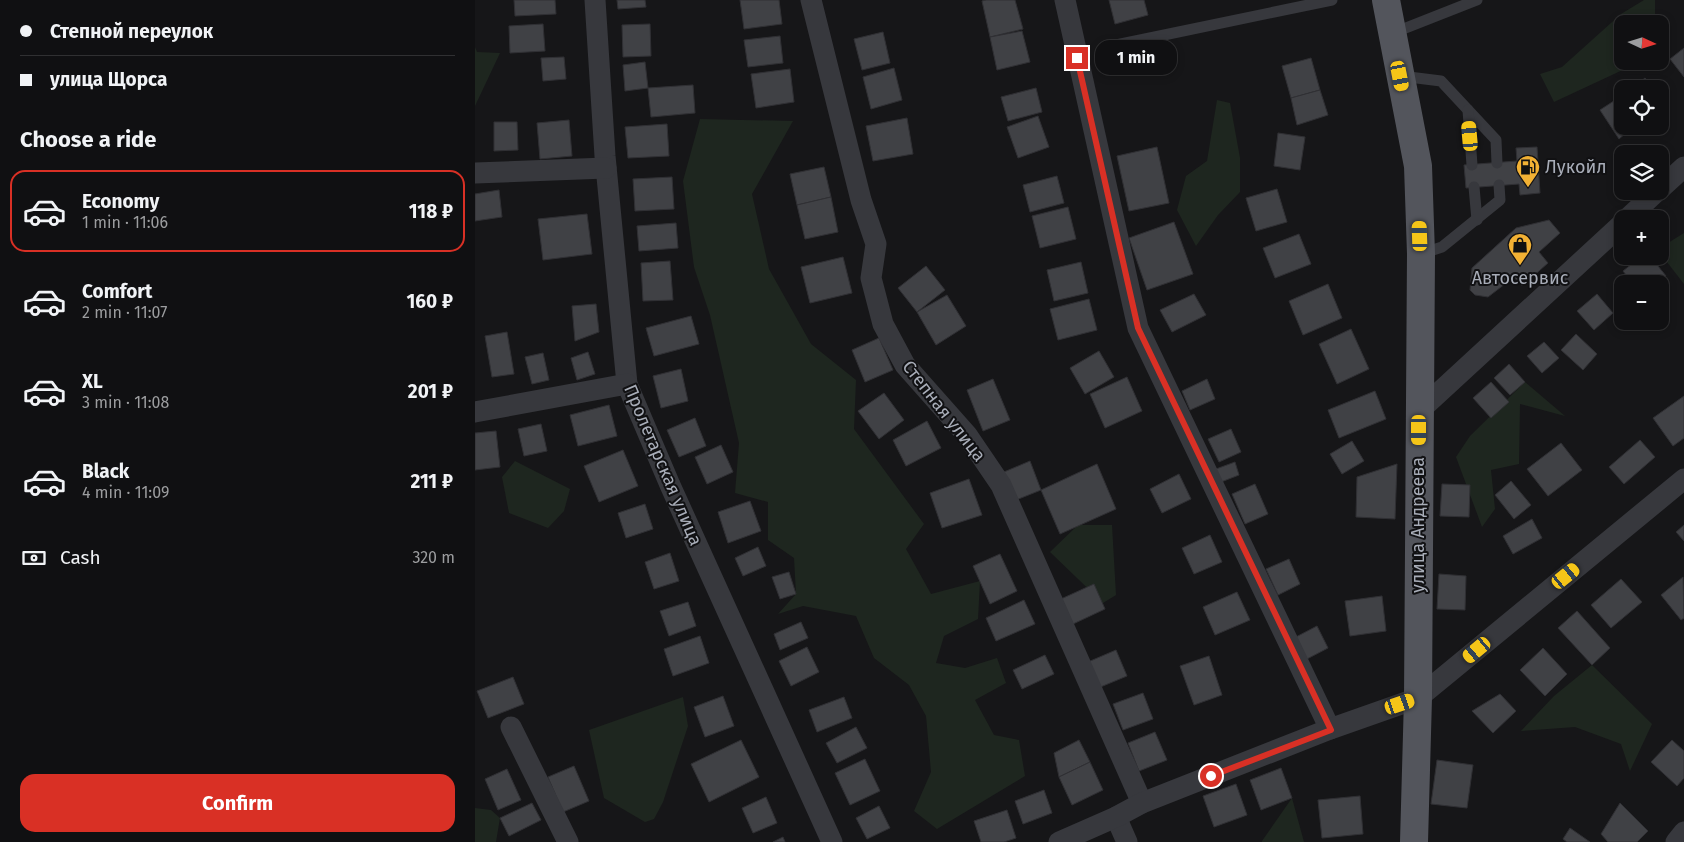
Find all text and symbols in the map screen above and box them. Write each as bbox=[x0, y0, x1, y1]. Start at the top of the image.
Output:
north arrow bbox=[1614, 15, 1669, 70]
map controls bbox=[1614, 15, 1669, 330]
text: Степной переулок bbox=[50, 20, 213, 43]
callout: 1 min bbox=[1095, 40, 1177, 76]
route end bbox=[1066, 47, 1088, 69]
text: 1 min bbox=[1117, 48, 1155, 67]
car bbox=[1389, 60, 1410, 92]
text: улица Щорса bbox=[50, 68, 167, 91]
button: locate bbox=[1614, 80, 1669, 135]
car bbox=[1461, 120, 1478, 152]
text: Choose a ride bbox=[20, 126, 156, 153]
button: layers bbox=[1614, 145, 1669, 200]
fuel station icon: Лукойл bbox=[1515, 154, 1541, 188]
place label: Лукойл bbox=[1545, 156, 1607, 178]
icon: car bbox=[22, 189, 67, 234]
text: Economy bbox=[82, 190, 159, 213]
text: 118 ₽ bbox=[409, 200, 453, 223]
button: + bbox=[1614, 210, 1669, 265]
text: 1 min · 11:06 bbox=[82, 213, 168, 232]
car bbox=[1411, 221, 1428, 251]
shop icon: Автосервис bbox=[1507, 232, 1533, 266]
place label: Автосервис bbox=[1472, 267, 1569, 289]
button: − bbox=[1614, 275, 1669, 330]
icon: car bbox=[22, 279, 67, 324]
text: Comfort bbox=[82, 280, 152, 303]
text: 160 ₽ bbox=[407, 290, 453, 313]
text: 2 min · 11:07 bbox=[82, 303, 167, 322]
street label: Степная улица bbox=[898, 356, 990, 466]
icon: car bbox=[22, 369, 67, 414]
text: XL bbox=[82, 370, 103, 393]
text: 201 ₽ bbox=[408, 380, 453, 403]
street label: Пролетарская улица bbox=[619, 381, 707, 549]
text: 3 min · 11:08 bbox=[82, 393, 169, 412]
car bbox=[1411, 415, 1426, 445]
street label: улица Андреева bbox=[1407, 457, 1429, 593]
icon: car bbox=[22, 459, 67, 504]
text: Black bbox=[82, 460, 129, 483]
text: 211 ₽ bbox=[410, 470, 453, 493]
text: 4 min · 11:09 bbox=[82, 483, 169, 502]
icon: cash bbox=[20, 544, 48, 572]
text: Cash bbox=[60, 546, 101, 569]
text: 320 m bbox=[412, 548, 455, 567]
car bbox=[1549, 561, 1582, 591]
car bbox=[1460, 635, 1493, 665]
car bbox=[1383, 692, 1416, 716]
route start bbox=[1200, 765, 1222, 787]
button: Confirm bbox=[20, 774, 455, 832]

